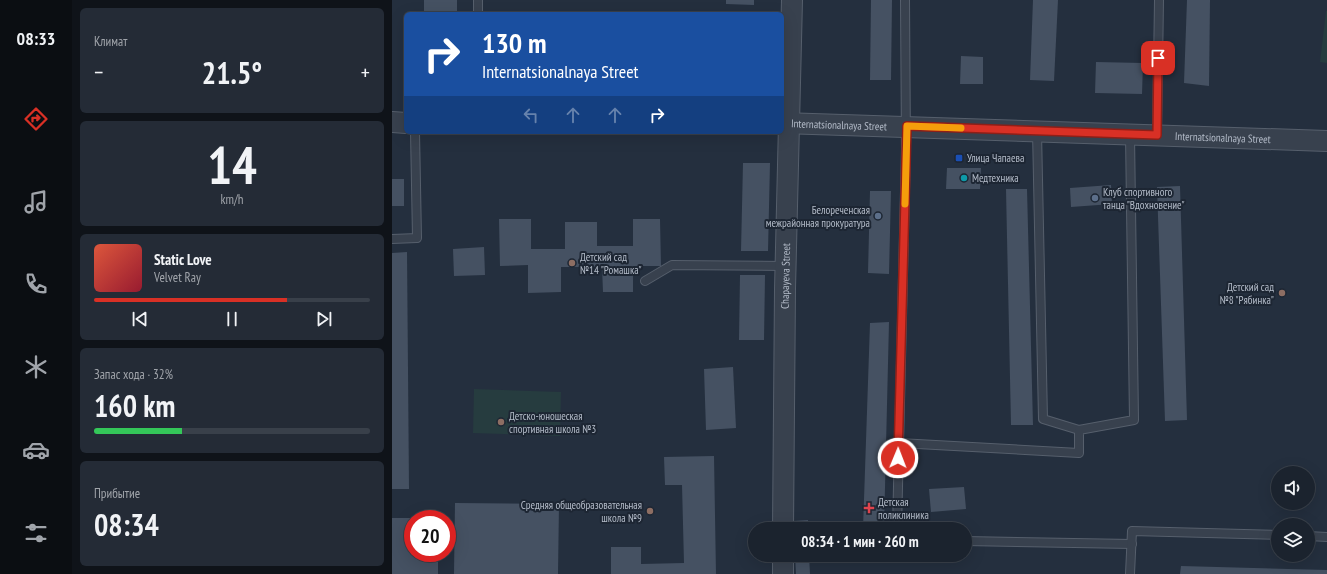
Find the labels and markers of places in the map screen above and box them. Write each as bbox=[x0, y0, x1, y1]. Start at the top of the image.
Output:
pin bbox=[1141, 41, 1175, 75]
place label: Улица Чапаева bbox=[967, 151, 1024, 165]
marker: Улица Чапаева bbox=[954, 153, 964, 163]
place label: Медтехника bbox=[972, 171, 1019, 185]
marker: Медтехника bbox=[959, 173, 969, 183]
place label: Клуб спортивного танца "Вдохновение" bbox=[1103, 185, 1185, 212]
marker: Клуб спортивного танца "Вдохновение" bbox=[1090, 193, 1100, 203]
place label: Белореченская межрайонная прокуратура bbox=[766, 203, 870, 230]
marker: Белореченская межрайонная прокуратура bbox=[873, 211, 883, 221]
place label: Детский сад №14 "Ромашка" bbox=[580, 250, 642, 277]
marker: Детский сад №14 "Ромашка" bbox=[567, 258, 577, 268]
place label: Детский сад №8 "Рябинка" bbox=[1220, 280, 1274, 307]
marker: Детский сад №8 "Рябинка" bbox=[1277, 288, 1287, 298]
place label: Детско-юношеская спортивная школа №3 bbox=[509, 409, 596, 436]
marker: Детско-юношеская спортивная школа №3 bbox=[496, 417, 506, 427]
place label: Детская поликлиника bbox=[878, 495, 929, 522]
place label: Средняя общеобразовательная школа №9 bbox=[521, 498, 642, 525]
marker: Детская поликлиника bbox=[863, 502, 875, 514]
marker: Средняя общеобразовательная школа №9 bbox=[645, 506, 655, 516]

